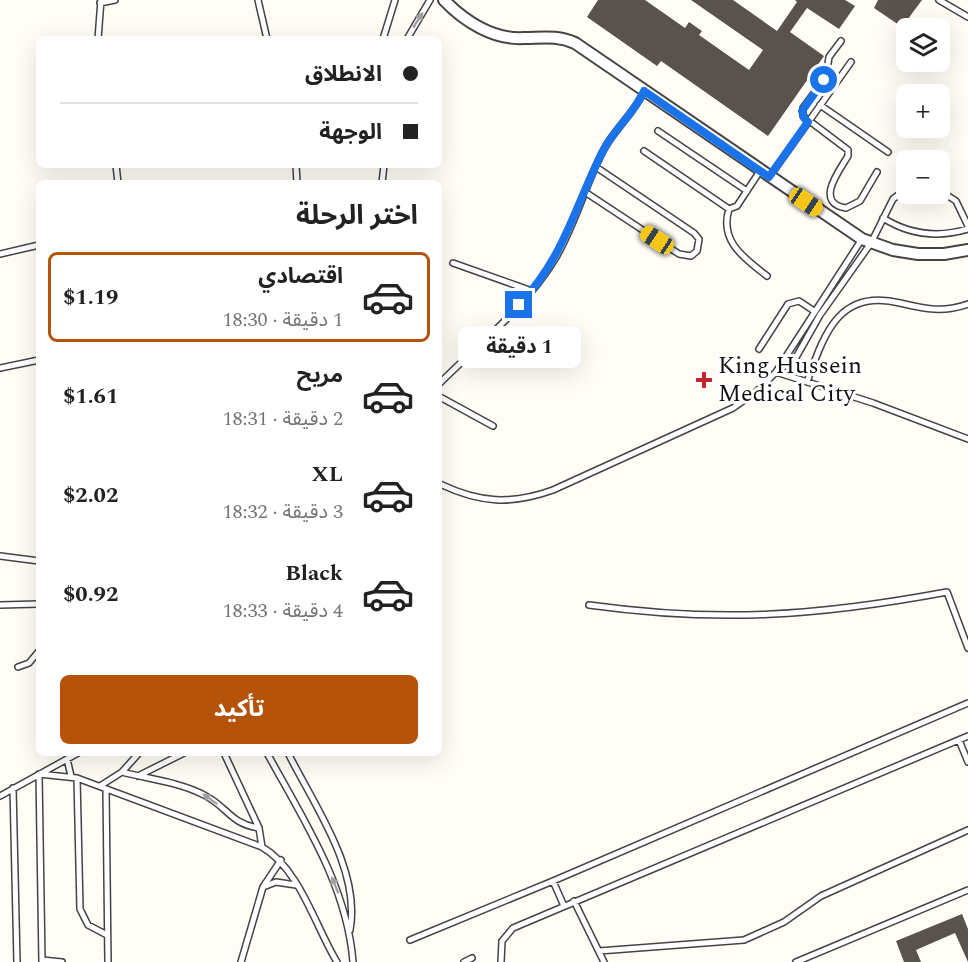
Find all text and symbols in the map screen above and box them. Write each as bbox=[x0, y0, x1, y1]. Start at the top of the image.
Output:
one-way arrow bbox=[412, 12, 424, 28]
map controls bbox=[896, 18, 950, 204]
button: layers bbox=[896, 18, 950, 72]
text: الانطلاق bbox=[305, 58, 382, 91]
route start bbox=[810, 66, 837, 93]
button: + bbox=[896, 84, 950, 138]
text: الوجهة bbox=[319, 116, 382, 149]
button: − bbox=[896, 150, 950, 204]
car bbox=[786, 184, 826, 220]
text: اختر الرحلة bbox=[296, 195, 418, 237]
car bbox=[637, 223, 677, 257]
text: اقتصادي bbox=[258, 260, 343, 293]
icon: car bbox=[361, 270, 415, 324]
text: $1.19 bbox=[63, 281, 118, 314]
route end bbox=[505, 291, 532, 318]
text: 1 دقيقة · 18:30 bbox=[222, 305, 343, 335]
callout: 1 دقيقة bbox=[458, 326, 580, 368]
text: 1 دقيقة bbox=[486, 332, 553, 362]
place label: King Hussein Medical City bbox=[718, 348, 862, 412]
text: مريح bbox=[297, 359, 343, 392]
icon: car bbox=[361, 369, 415, 423]
marker: King Hussein Medical City bbox=[695, 371, 713, 389]
text: $1.61 bbox=[63, 380, 118, 413]
text: 2 دقيقة · 18:31 bbox=[222, 404, 343, 434]
text: XL bbox=[312, 458, 343, 491]
icon: car bbox=[361, 468, 415, 522]
text: $2.02 bbox=[63, 479, 118, 512]
text: 3 دقيقة · 18:32 bbox=[222, 497, 343, 527]
text: Black bbox=[285, 557, 343, 590]
icon: car bbox=[361, 567, 415, 621]
text: $0.92 bbox=[63, 578, 118, 611]
text: 4 دقيقة · 18:33 bbox=[222, 596, 343, 626]
button: تأكيد bbox=[60, 675, 418, 744]
one-way arrow bbox=[203, 793, 219, 805]
one-way arrow bbox=[330, 876, 340, 894]

